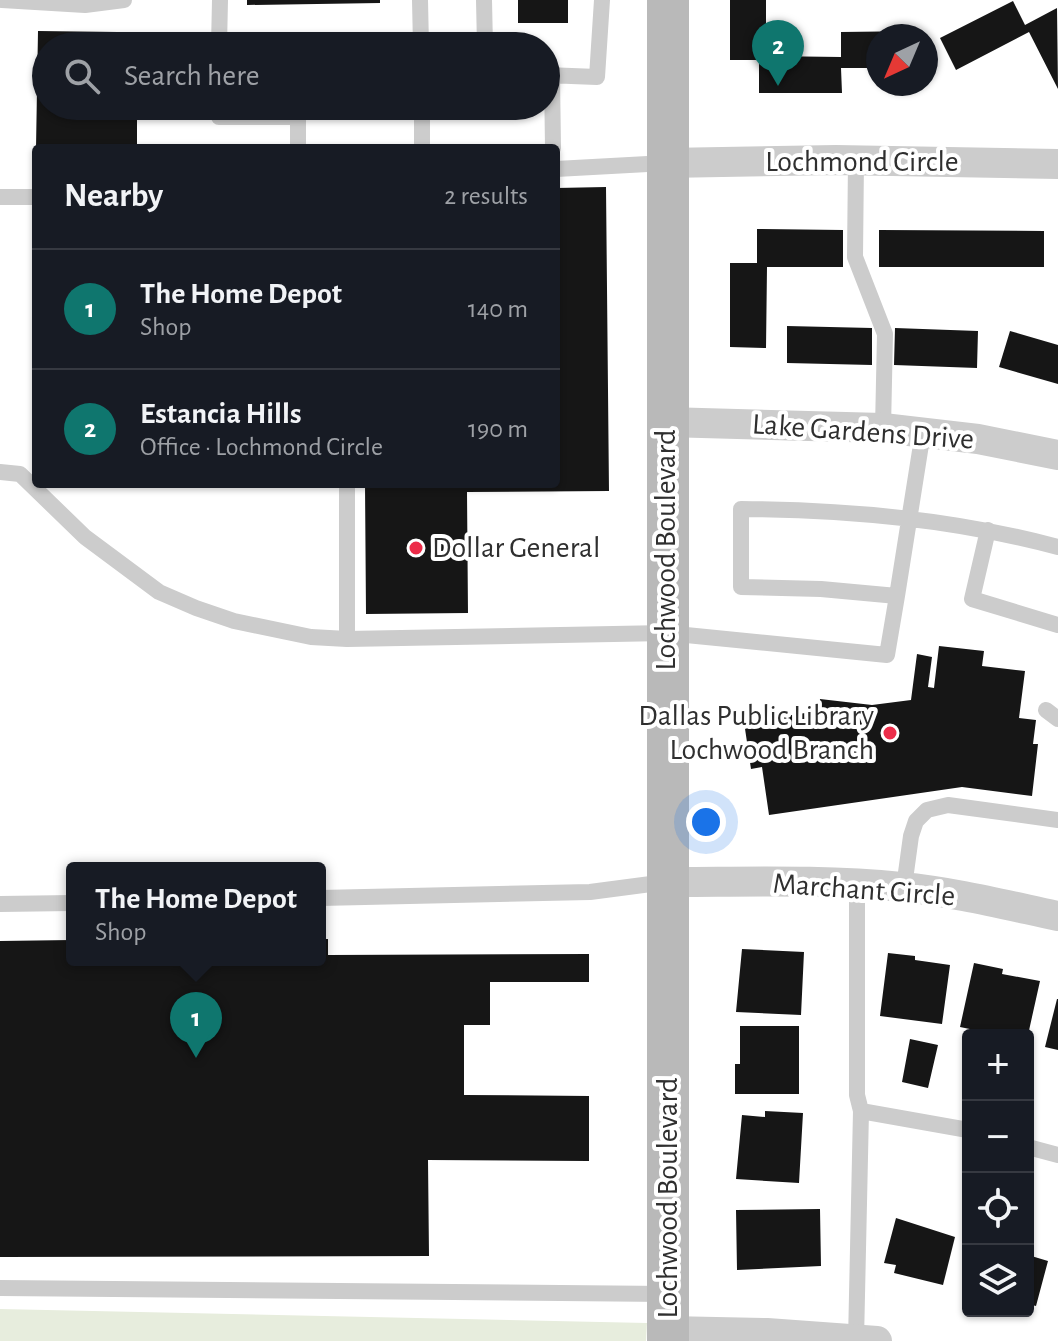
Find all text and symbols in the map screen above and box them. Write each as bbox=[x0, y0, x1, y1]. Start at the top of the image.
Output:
pin: 2 bbox=[752, 20, 804, 86]
north arrow bbox=[866, 24, 938, 96]
search box bbox=[32, 32, 560, 120]
icon: search bbox=[60, 54, 104, 98]
text: Search here bbox=[124, 61, 260, 91]
street label: Lochmond Circle bbox=[765, 147, 959, 177]
text: Nearby bbox=[64, 179, 163, 213]
text: 2 results bbox=[444, 183, 528, 209]
text: The Home Depot bbox=[140, 279, 342, 309]
text: 1 bbox=[85, 296, 95, 322]
text: 140 m bbox=[468, 296, 528, 322]
text: Shop bbox=[140, 314, 192, 340]
text: Estancia Hills bbox=[140, 399, 301, 429]
street label: Lake Gardens Drive bbox=[751, 409, 975, 455]
text: 2 bbox=[84, 416, 96, 442]
text: 190 m bbox=[468, 416, 528, 442]
street label: Lochwood Boulevard bbox=[651, 429, 681, 671]
text: Office · Lochmond Circle bbox=[140, 434, 383, 460]
place label: Dollar General bbox=[432, 533, 600, 563]
marker: Dollar General bbox=[407, 539, 425, 557]
place label: Dallas Public Library Lochwood Branch bbox=[638, 701, 874, 765]
marker: Dallas Public Library Lochwood Branch bbox=[881, 724, 899, 742]
your location bbox=[686, 802, 726, 842]
popup bbox=[66, 862, 326, 966]
street label: Marchant Circle bbox=[772, 869, 956, 911]
text: The Home Depot bbox=[95, 884, 297, 914]
text: Shop bbox=[95, 919, 147, 945]
pin: 1 bbox=[170, 992, 222, 1058]
map controls bbox=[962, 1029, 1034, 1317]
button: + bbox=[962, 1029, 1034, 1101]
street label: Lochwood Boulevard bbox=[653, 1077, 683, 1319]
button: − bbox=[962, 1101, 1034, 1173]
button: locate bbox=[962, 1173, 1034, 1245]
button: layers bbox=[962, 1245, 1034, 1317]

